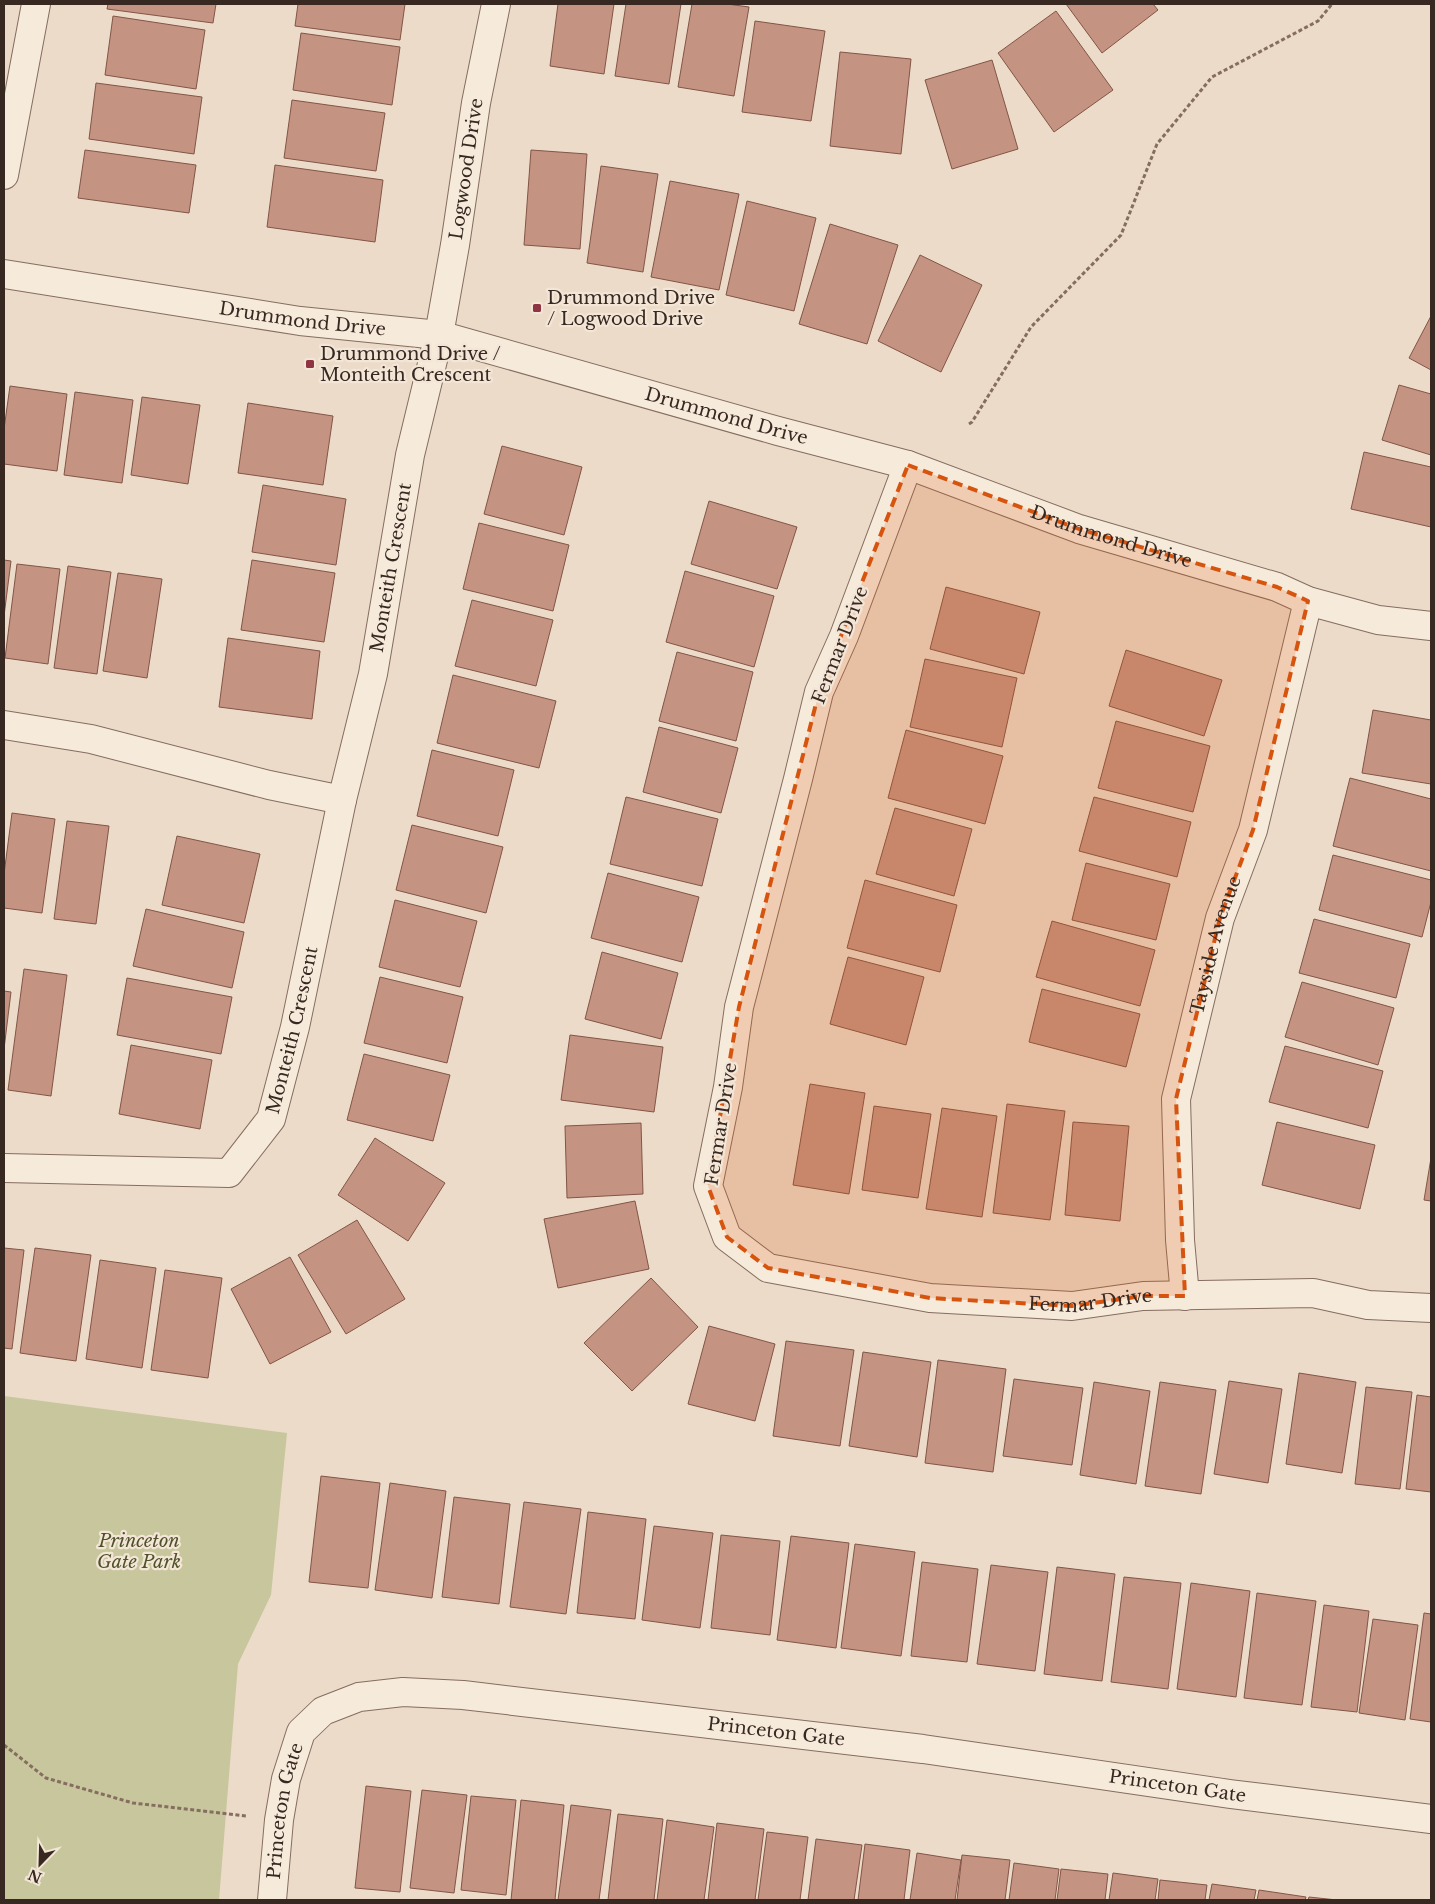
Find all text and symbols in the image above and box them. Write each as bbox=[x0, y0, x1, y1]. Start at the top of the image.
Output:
street label: Logwood Drive bbox=[445, 97, 488, 241]
place label: Drummond Drive / Logwood Drive bbox=[547, 287, 715, 330]
street label: Drummond Drive bbox=[217, 297, 387, 341]
marker: Drummond Drive / Logwood Drive bbox=[531, 302, 543, 314]
place label: Drummond Drive / Monteith Crescent bbox=[320, 343, 501, 386]
marker: Drummond Drive / Monteith Crescent bbox=[304, 358, 316, 370]
street label: Drummond Drive bbox=[642, 383, 810, 449]
street label: Monteith Crescent bbox=[366, 481, 416, 654]
street label: Drummond Drive bbox=[1028, 501, 1195, 573]
street label: Fermar Drive bbox=[807, 583, 873, 707]
street label: Tayside Avenue bbox=[1186, 873, 1246, 1017]
street label: Monteith Crescent bbox=[262, 944, 322, 1116]
street label: Fermar Drive bbox=[700, 1061, 742, 1187]
street label: Fermar Drive bbox=[1028, 1285, 1152, 1317]
park label: Princeton Gate Park bbox=[97, 1530, 181, 1573]
street label: Princeton Gate bbox=[706, 1713, 846, 1751]
street label: Princeton Gate bbox=[263, 1740, 308, 1880]
street label: Princeton Gate bbox=[1107, 1765, 1247, 1807]
north arrow bbox=[15, 1839, 65, 1889]
text: N bbox=[25, 1865, 44, 1887]

